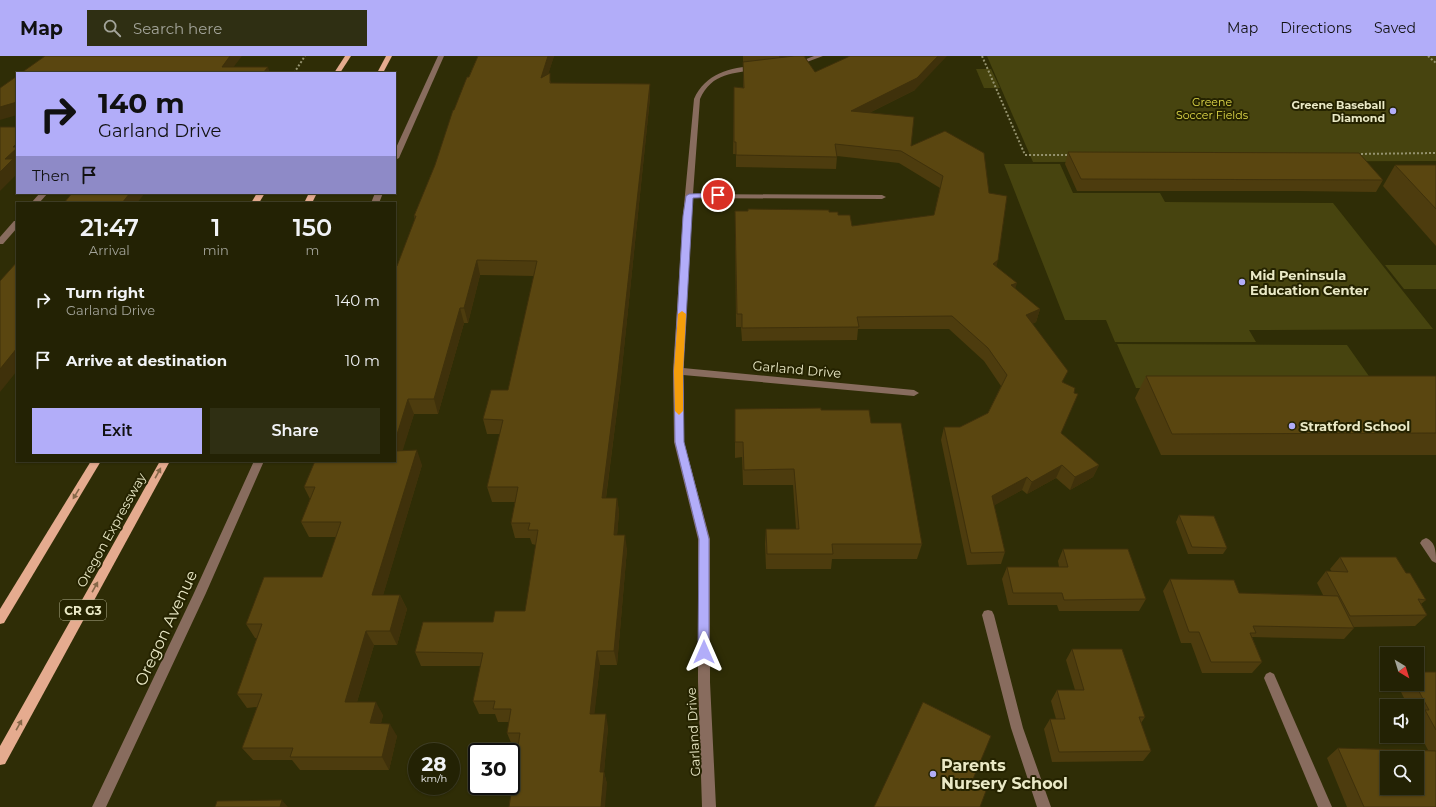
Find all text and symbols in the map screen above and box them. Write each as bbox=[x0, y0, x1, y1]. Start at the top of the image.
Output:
search box bbox=[87, 10, 367, 46]
text: Map bbox=[20, 17, 63, 40]
icon: search bbox=[101, 17, 123, 39]
text: Search here bbox=[133, 19, 222, 38]
text: Map bbox=[1227, 19, 1258, 37]
text: Directions bbox=[1280, 19, 1352, 37]
text: Saved bbox=[1374, 19, 1416, 37]
text: 140 m bbox=[98, 86, 185, 120]
icon: right bbox=[32, 88, 84, 140]
park label: Greene Soccer Fields bbox=[1176, 95, 1249, 122]
place label: Greene Baseball Diamond bbox=[1291, 98, 1385, 125]
marker: Greene Baseball Diamond bbox=[1388, 106, 1398, 116]
text: Garland Drive bbox=[98, 120, 221, 142]
icon: arrive bbox=[78, 164, 100, 186]
text: Then bbox=[32, 166, 70, 185]
pin bbox=[701, 178, 735, 212]
icon: arrive bbox=[707, 184, 729, 206]
text: 21:47 bbox=[80, 213, 139, 242]
text: 1 bbox=[211, 213, 220, 242]
text: 150 bbox=[293, 213, 332, 242]
text: Arrival bbox=[89, 242, 130, 258]
text: min bbox=[203, 242, 229, 258]
text: m bbox=[305, 242, 319, 258]
place label: Mid Peninsula Education Center bbox=[1250, 267, 1369, 298]
marker: Mid Peninsula Education Center bbox=[1237, 277, 1247, 287]
text: Turn right bbox=[66, 283, 145, 302]
icon: right bbox=[32, 289, 54, 311]
text: 140 m bbox=[335, 291, 380, 310]
text: Garland Drive bbox=[66, 302, 155, 318]
icon: arrive bbox=[32, 349, 54, 371]
text: Arrive at destination bbox=[66, 351, 227, 370]
text: 10 m bbox=[345, 351, 380, 370]
street label: Garland Drive bbox=[752, 357, 842, 381]
button: Exit bbox=[32, 408, 202, 454]
button: Share bbox=[210, 408, 380, 454]
place label: Stratford School bbox=[1300, 418, 1410, 434]
marker: Stratford School bbox=[1287, 421, 1297, 431]
one-way arrow bbox=[155, 467, 162, 479]
street label: Oregon Expressway bbox=[73, 469, 150, 590]
one-way arrow bbox=[72, 488, 79, 500]
street label: Oregon Avenue bbox=[131, 567, 201, 689]
one-way arrow bbox=[92, 581, 99, 593]
road number: CR G3 bbox=[60, 600, 106, 620]
position arrow bbox=[683, 631, 725, 673]
north arrow bbox=[1380, 647, 1424, 691]
map controls bbox=[1380, 647, 1424, 795]
street label: Garland Drive bbox=[683, 687, 703, 777]
button: sound bbox=[1380, 699, 1424, 743]
one-way arrow bbox=[15, 719, 22, 731]
speed limit sign: 30 bbox=[468, 743, 520, 795]
button: search bbox=[1380, 751, 1424, 795]
text: 28 bbox=[422, 752, 447, 776]
place label: Parents Nursery School bbox=[941, 756, 1068, 793]
marker: Parents Nursery School bbox=[928, 769, 938, 779]
text: km/h bbox=[421, 772, 447, 785]

